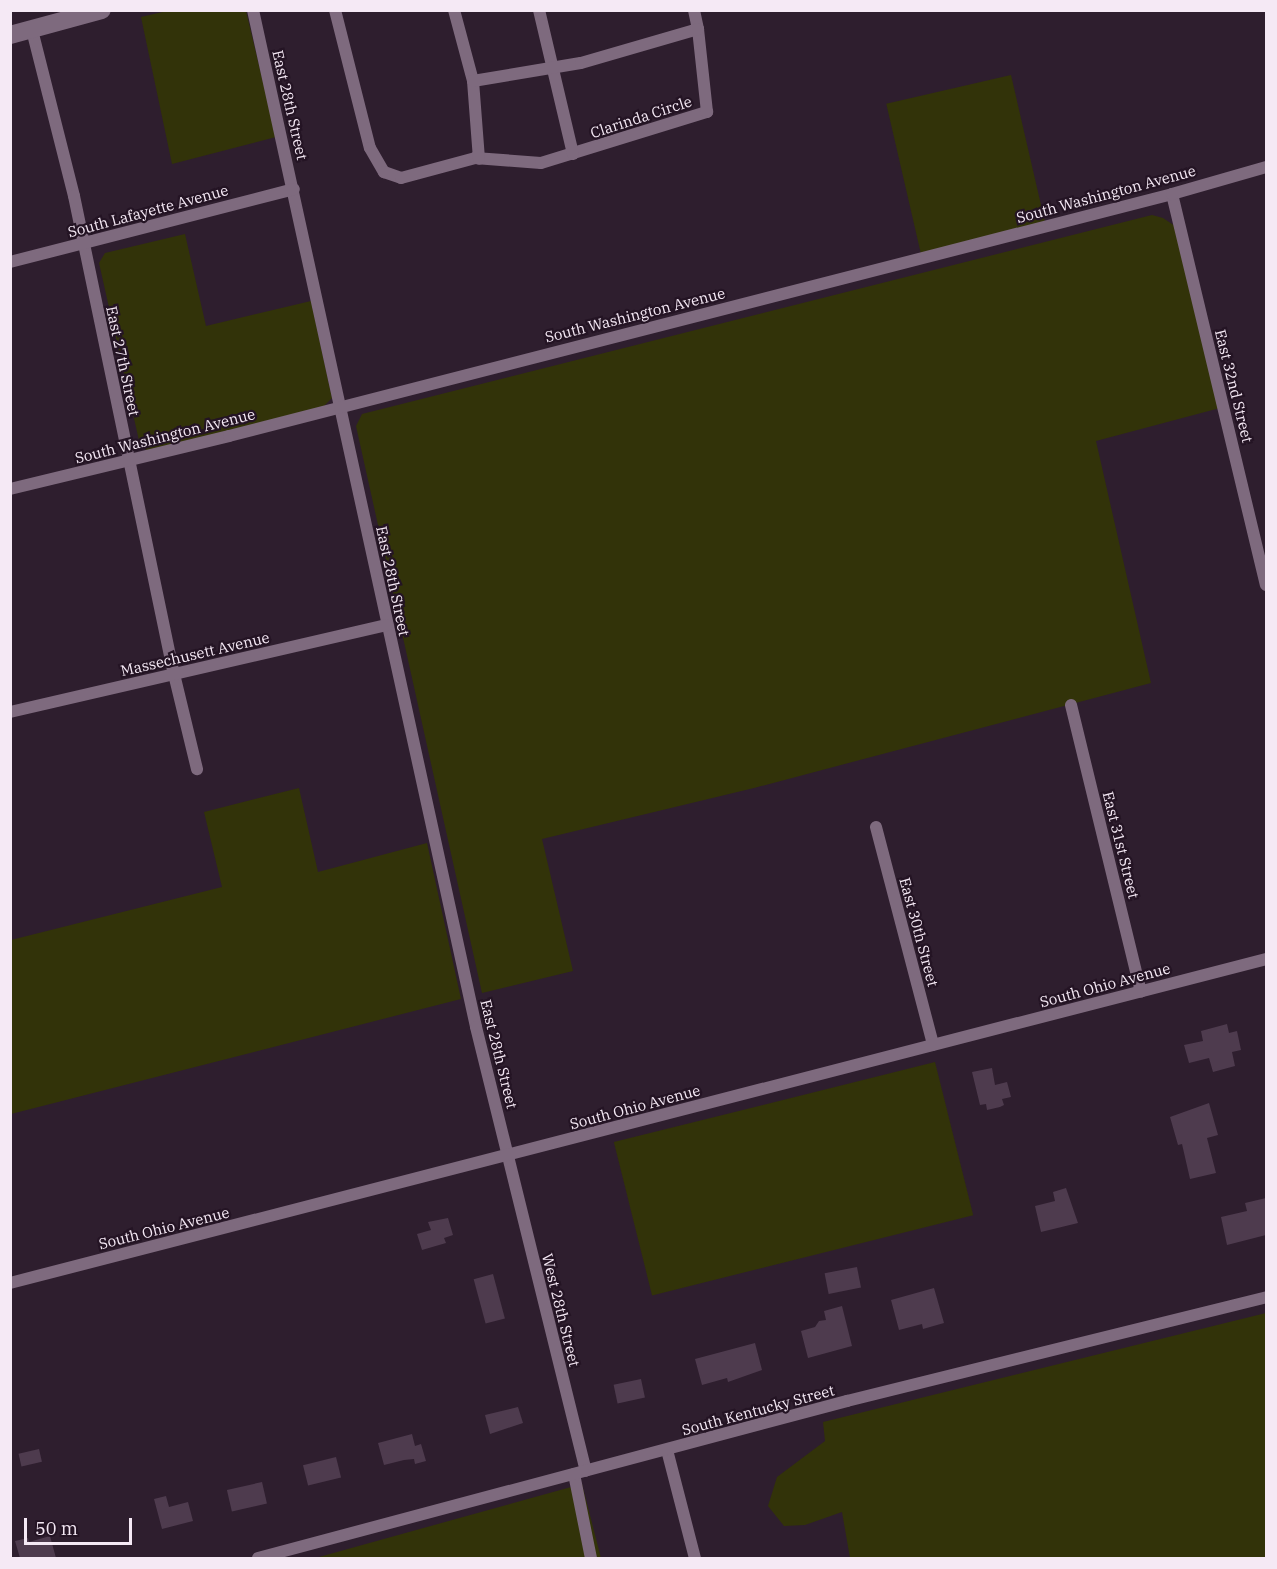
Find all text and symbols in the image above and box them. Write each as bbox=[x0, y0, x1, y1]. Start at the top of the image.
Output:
street label: East 28th Street bbox=[269, 48, 311, 162]
street label: Clarinda Circle bbox=[588, 92, 694, 142]
street label: South Washington Avenue bbox=[1014, 161, 1198, 227]
street label: South Lafayette Avenue bbox=[66, 181, 230, 241]
street label: South Washington Avenue bbox=[543, 284, 727, 346]
street label: East 27th Street bbox=[103, 304, 143, 418]
street label: East 32nd Street bbox=[1211, 327, 1257, 445]
street label: South Washington Avenue bbox=[73, 405, 257, 467]
street label: East 28th Street bbox=[373, 524, 413, 638]
street label: Massechusett Avenue bbox=[119, 628, 271, 680]
street label: East 31st Street bbox=[1099, 789, 1143, 901]
street label: East 30th Street bbox=[896, 876, 942, 988]
street label: South Ohio Avenue bbox=[1038, 959, 1172, 1011]
street label: East 28th Street bbox=[477, 997, 521, 1111]
street label: South Ohio Avenue bbox=[568, 1081, 702, 1133]
street label: South Ohio Avenue bbox=[97, 1203, 231, 1253]
street label: West 28th Street bbox=[538, 1251, 584, 1369]
street label: South Kentucky Street bbox=[680, 1381, 836, 1439]
scale bar bbox=[27, 1506, 135, 1544]
text: 50 m bbox=[35, 1517, 78, 1540]

